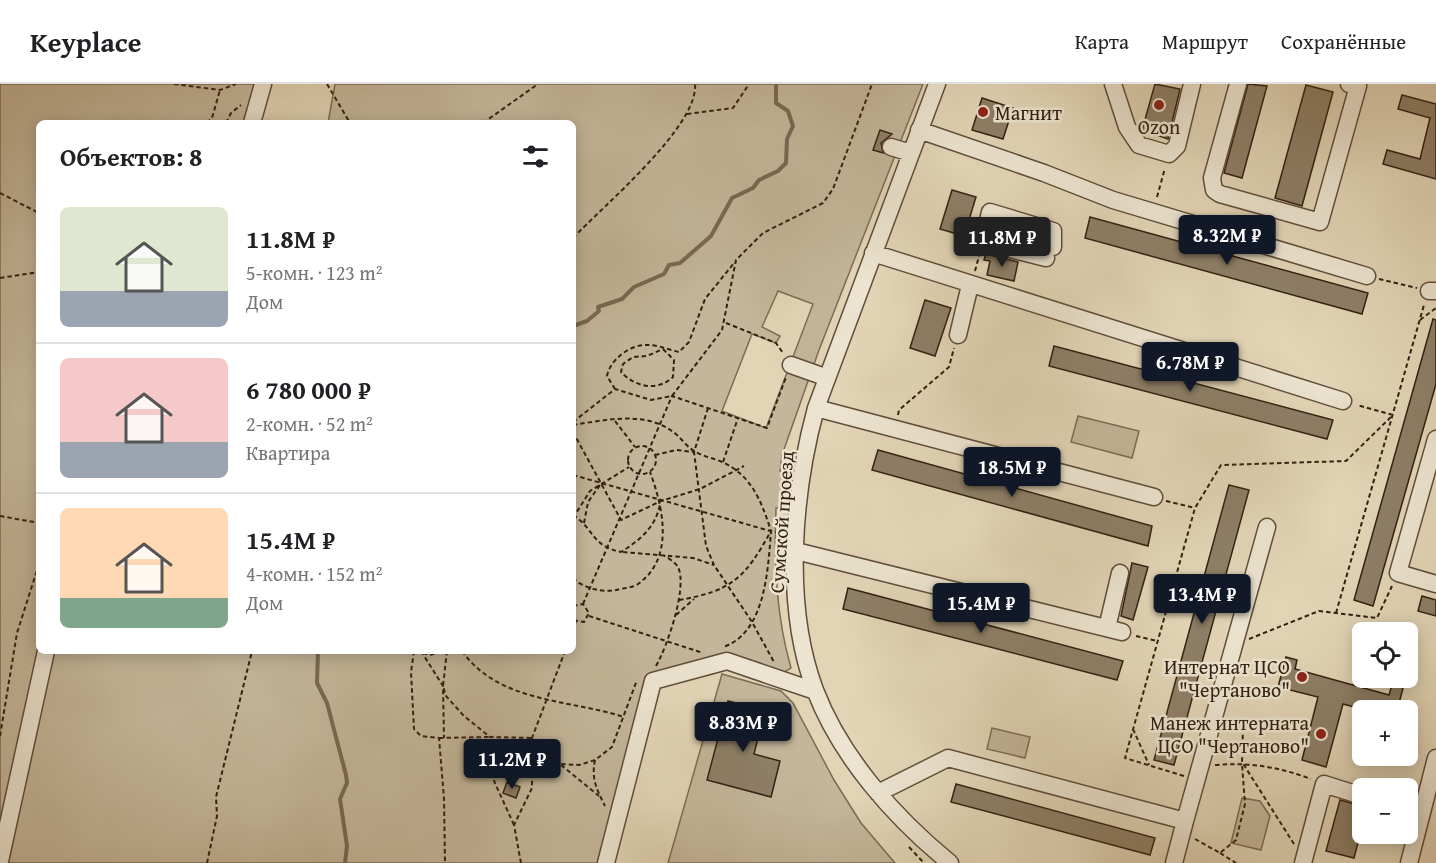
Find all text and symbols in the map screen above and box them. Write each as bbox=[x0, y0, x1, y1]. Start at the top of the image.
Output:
text: Keyplace bbox=[30, 21, 141, 62]
text: Карта bbox=[1075, 26, 1129, 57]
text: Маршрут bbox=[1162, 26, 1248, 57]
text: Сохранённые bbox=[1281, 26, 1406, 57]
place label: Магнит bbox=[995, 98, 1062, 127]
marker: Ozon bbox=[1152, 98, 1166, 112]
marker: Магнит bbox=[976, 105, 990, 119]
place label: Ozon bbox=[1138, 112, 1180, 141]
text: Объектов: 8 bbox=[60, 137, 203, 176]
icon: filters bbox=[519, 140, 552, 173]
pin: 8.32M ₽ bbox=[1172, 215, 1282, 266]
pin: 11.8M ₽ bbox=[947, 217, 1057, 268]
text: 11.8M ₽ bbox=[246, 219, 335, 258]
text: 8.32M ₽ bbox=[1193, 220, 1261, 249]
text: 11.8M ₽ bbox=[968, 222, 1036, 251]
icon: home bbox=[108, 231, 180, 303]
text: 5-комн. · 123 m² bbox=[246, 258, 382, 287]
text: Дом bbox=[246, 287, 283, 316]
pin: 6.78M ₽ bbox=[1135, 342, 1245, 393]
text: 6.78M ₽ bbox=[1156, 347, 1224, 376]
text: 6 780 000 ₽ bbox=[246, 370, 371, 409]
icon: home bbox=[108, 382, 180, 454]
text: 2-комн. · 52 m² bbox=[246, 409, 373, 438]
text: Квартира bbox=[246, 438, 330, 467]
pin: 18.5M ₽ bbox=[957, 447, 1067, 498]
street label: Сумской проезд bbox=[762, 450, 800, 594]
text: 18.5M ₽ bbox=[978, 452, 1046, 481]
text: 15.4M ₽ bbox=[246, 520, 335, 559]
icon: home bbox=[108, 532, 180, 604]
text: 4-комн. · 152 m² bbox=[246, 559, 382, 588]
pin: 13.4M ₽ bbox=[1147, 574, 1257, 625]
text: 13.4M ₽ bbox=[1168, 579, 1236, 608]
pin: 15.4M ₽ bbox=[926, 583, 1036, 634]
text: Дом bbox=[246, 588, 283, 617]
text: 15.4M ₽ bbox=[947, 588, 1015, 617]
map controls bbox=[1352, 622, 1418, 844]
button: locate bbox=[1352, 622, 1418, 688]
place label: Интернат ЦСО "Чертаново" bbox=[1164, 652, 1290, 704]
marker: Интернат ЦСО "Чертаново" bbox=[1295, 670, 1309, 684]
button: + bbox=[1352, 700, 1418, 766]
pin: 8.83M ₽ bbox=[688, 702, 798, 753]
text: 8.83M ₽ bbox=[709, 707, 777, 736]
place label: Манеж интерната ЦСО "Чертаново" bbox=[1150, 708, 1309, 760]
marker: Манеж интерната ЦСО "Чертаново" bbox=[1314, 727, 1328, 741]
pin: 11.2M ₽ bbox=[457, 739, 567, 790]
text: 11.2M ₽ bbox=[478, 744, 546, 773]
button: − bbox=[1352, 778, 1418, 844]

